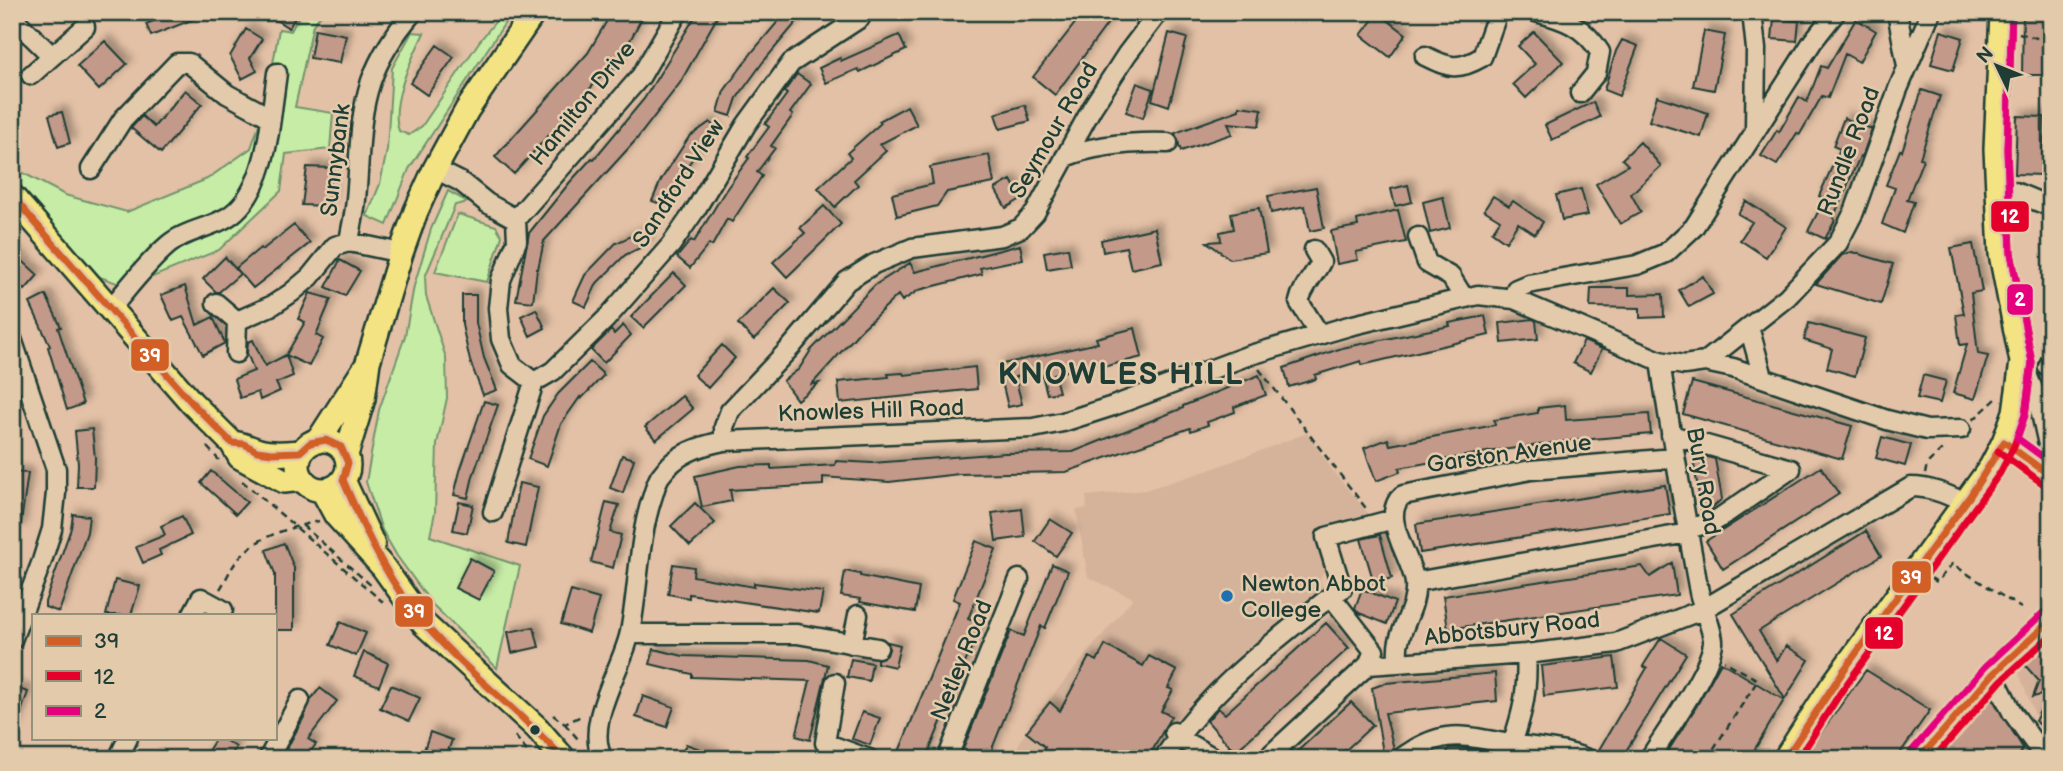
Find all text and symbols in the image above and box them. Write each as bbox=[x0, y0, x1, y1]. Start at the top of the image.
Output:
north arrow bbox=[1962, 32, 2032, 102]
street label: Hamilton Drive bbox=[524, 36, 642, 172]
text: N bbox=[1972, 42, 1999, 68]
street label: Seymour Road bbox=[1004, 57, 1104, 204]
street label: Rundle Road bbox=[1812, 83, 1886, 220]
street label: Sunnybank bbox=[315, 101, 357, 218]
street label: Sandford View bbox=[627, 114, 731, 253]
line badge: 12 bbox=[1990, 200, 2030, 233]
text: 12 bbox=[2000, 206, 2020, 229]
line badge: 2 bbox=[2006, 283, 2034, 316]
text: 2 bbox=[2014, 289, 2026, 312]
line badge: 39 bbox=[130, 338, 170, 372]
text: 39 bbox=[139, 345, 161, 368]
district label: KNOWLES HILL bbox=[998, 357, 1244, 393]
street label: Knowles Hill Road bbox=[777, 394, 965, 428]
street label: Bury Road bbox=[1680, 425, 1726, 537]
street label: Garston Avenue bbox=[1425, 429, 1593, 479]
line badge: 39 bbox=[1891, 560, 1932, 594]
text: 39 bbox=[1900, 567, 1922, 590]
place label: Newton Abbot College bbox=[1241, 570, 1386, 624]
marker: Newton Abbot College bbox=[1219, 588, 1235, 604]
line badge: 39 bbox=[394, 595, 434, 628]
street label: Netley Road bbox=[925, 596, 999, 725]
text: 39 bbox=[403, 601, 425, 624]
street label: Abbotsbury Road bbox=[1423, 606, 1601, 652]
legend bbox=[32, 614, 276, 740]
line badge: 12 bbox=[1864, 616, 1904, 650]
text: 12 bbox=[1874, 623, 1894, 646]
text: 39 bbox=[94, 629, 119, 654]
text: 12 bbox=[94, 665, 115, 690]
text: 2 bbox=[94, 699, 107, 724]
unlabelled marker bbox=[528, 723, 542, 737]

